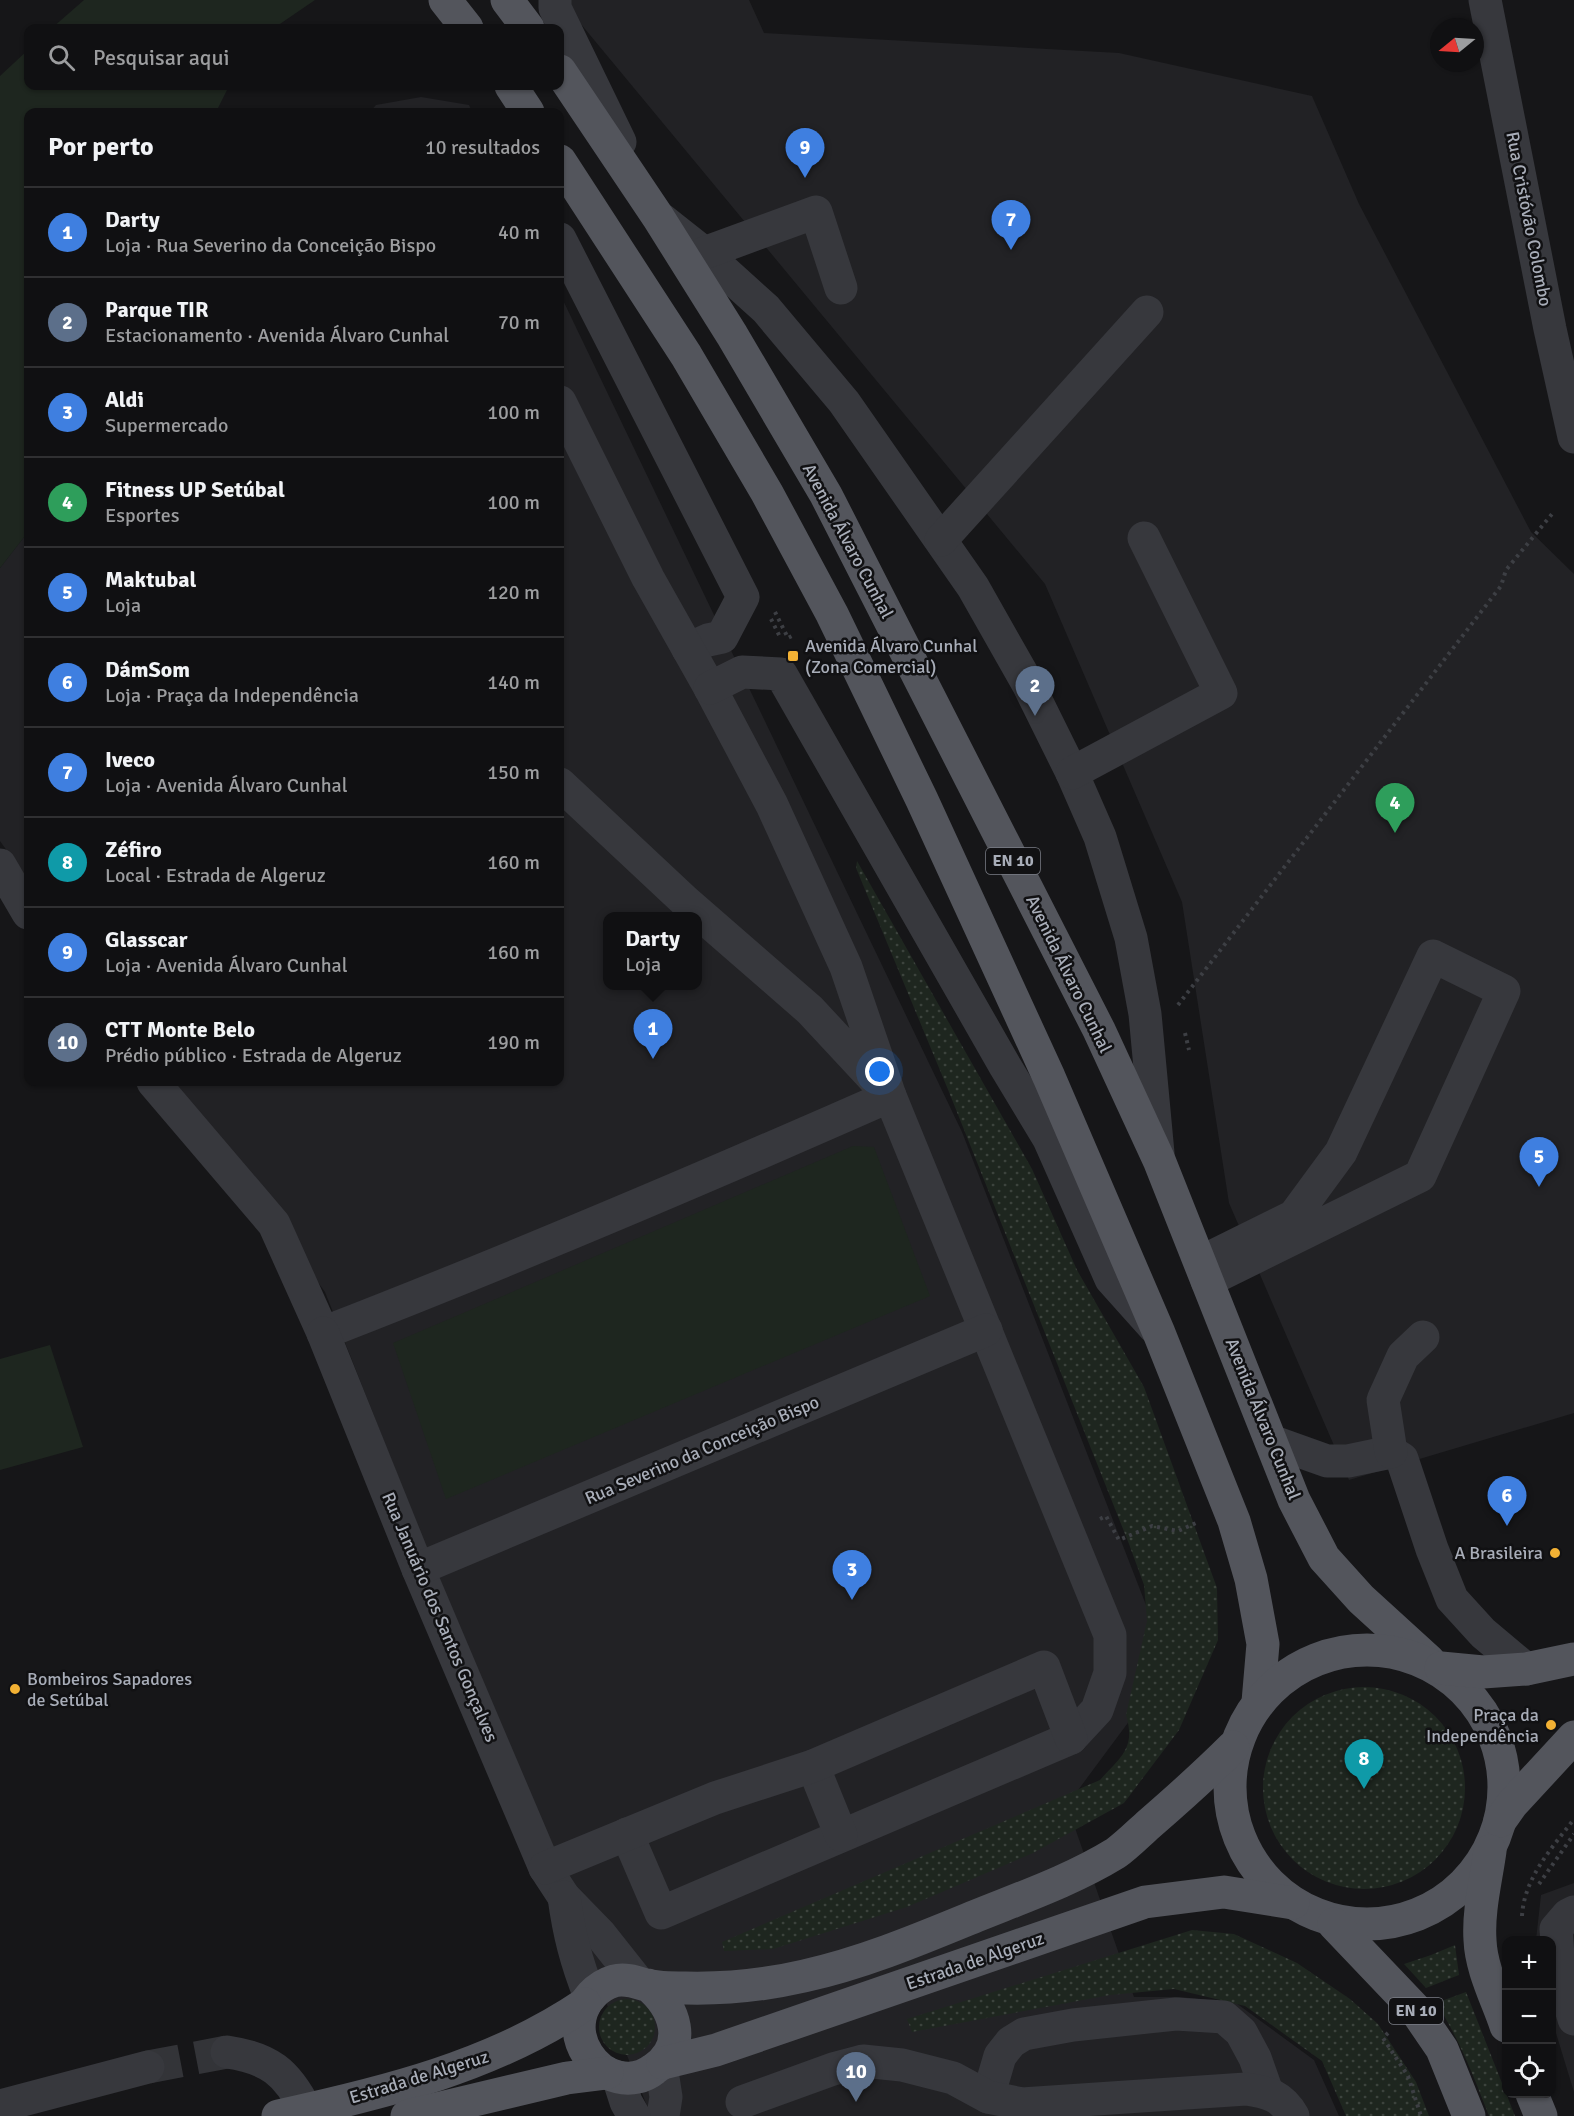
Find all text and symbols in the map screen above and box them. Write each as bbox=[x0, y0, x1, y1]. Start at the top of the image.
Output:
north arrow bbox=[1430, 18, 1484, 72]
search box bbox=[24, 24, 564, 90]
icon: search bbox=[45, 41, 78, 74]
text: Pesquisar aqui bbox=[93, 44, 229, 71]
pin: 9 bbox=[786, 128, 824, 178]
street label: Rua Cristóvão Colombo bbox=[1501, 130, 1557, 308]
text: Por perto bbox=[48, 131, 154, 163]
text: 10 resultados bbox=[425, 135, 540, 160]
pin: 7 bbox=[992, 200, 1030, 250]
text: Darty bbox=[105, 206, 160, 233]
text: 1 bbox=[62, 220, 73, 245]
text: 40 m bbox=[498, 220, 540, 245]
text: Loja · Rua Severino da Conceição Bispo bbox=[105, 233, 436, 258]
text: Parque TIR bbox=[105, 296, 209, 323]
text: 2 bbox=[62, 310, 73, 335]
text: 70 m bbox=[498, 310, 540, 335]
text: Estacionamento · Avenida Álvaro Cunhal bbox=[105, 323, 449, 348]
text: Aldi bbox=[105, 386, 144, 413]
text: 3 bbox=[62, 400, 73, 425]
text: 100 m bbox=[487, 400, 540, 425]
text: Supermercado bbox=[105, 413, 228, 438]
street label: Avenida Álvaro Cunhal bbox=[798, 460, 898, 622]
text: Fitness UP Setúbal bbox=[105, 476, 285, 503]
text: 4 bbox=[62, 490, 73, 515]
text: 100 m bbox=[487, 490, 540, 515]
text: Esportes bbox=[105, 503, 179, 528]
text: Maktubal bbox=[105, 566, 196, 593]
text: 5 bbox=[62, 580, 73, 605]
text: 120 m bbox=[487, 580, 540, 605]
text: Loja bbox=[105, 593, 141, 618]
place label: Avenida Álvaro Cunhal (Zona Comercial) bbox=[805, 635, 977, 678]
marker: Avenida Álvaro Cunhal (Zona Comercial) bbox=[786, 649, 800, 663]
text: DámSom bbox=[105, 656, 190, 683]
pin: 2 bbox=[1016, 666, 1054, 716]
text: 6 bbox=[62, 670, 73, 695]
text: 140 m bbox=[487, 670, 540, 695]
text: Loja · Praça da Independência bbox=[105, 683, 359, 708]
text: Iveco bbox=[105, 746, 155, 773]
text: 7 bbox=[62, 760, 73, 785]
text: 150 m bbox=[487, 760, 540, 785]
text: Loja · Avenida Álvaro Cunhal bbox=[105, 773, 348, 798]
pin: 4 bbox=[1376, 784, 1414, 833]
text: Zéfiro bbox=[105, 836, 162, 863]
road number: EN 10 bbox=[986, 848, 1040, 874]
text: 8 bbox=[62, 850, 73, 875]
text: 160 m bbox=[487, 850, 540, 875]
text: Local · Estrada de Algeruz bbox=[105, 863, 326, 888]
street label: Avenida Álvaro Cunhal bbox=[1021, 892, 1117, 1056]
popup bbox=[603, 912, 702, 990]
text: Darty bbox=[625, 925, 680, 952]
text: Glasscar bbox=[105, 926, 188, 953]
text: 9 bbox=[62, 940, 73, 965]
text: 160 m bbox=[487, 940, 540, 965]
text: Loja bbox=[625, 952, 661, 977]
text: Loja · Avenida Álvaro Cunhal bbox=[105, 953, 348, 978]
pin: 1 bbox=[634, 1010, 672, 1059]
text: CTT Monte Belo bbox=[105, 1016, 255, 1043]
text: 10 bbox=[57, 1030, 78, 1055]
text: 190 m bbox=[487, 1030, 540, 1055]
text: Prédio público · Estrada de Algeruz bbox=[105, 1043, 402, 1068]
your location bbox=[865, 1057, 894, 1086]
pin: 5 bbox=[1520, 1138, 1558, 1187]
street label: Avenida Álvaro Cunhal bbox=[1220, 1335, 1306, 1503]
street label: Rua Severino da Conceição Bispo bbox=[582, 1391, 822, 1509]
pin: 6 bbox=[1488, 1476, 1526, 1526]
street label: Rua Januário dos Santos Gonçalves bbox=[377, 1489, 503, 1745]
place label: A Brasileira bbox=[1454, 1542, 1543, 1564]
marker: A Brasileira bbox=[1548, 1546, 1562, 1560]
pin: 3 bbox=[832, 1550, 872, 1600]
place label: Bombeiros Sapadores de Setúbal bbox=[27, 1668, 192, 1711]
marker: Bombeiros Sapadores de Setúbal bbox=[8, 1682, 22, 1696]
place label: Praça da Independência bbox=[1426, 1704, 1539, 1747]
marker: Praça da Independência bbox=[1544, 1718, 1558, 1732]
pin: 8 bbox=[1344, 1740, 1384, 1789]
street label: Estrada de Algeruz bbox=[903, 1927, 1047, 1995]
map controls bbox=[1502, 1936, 1556, 2098]
button: + bbox=[1502, 1936, 1556, 1990]
button: − bbox=[1502, 1990, 1556, 2044]
road number: EN 10 bbox=[1389, 1998, 1443, 2024]
button: locate bbox=[1502, 2044, 1556, 2098]
street label: Estrada de Algeruz bbox=[347, 2045, 491, 2109]
pin: 10 bbox=[836, 2052, 876, 2102]

